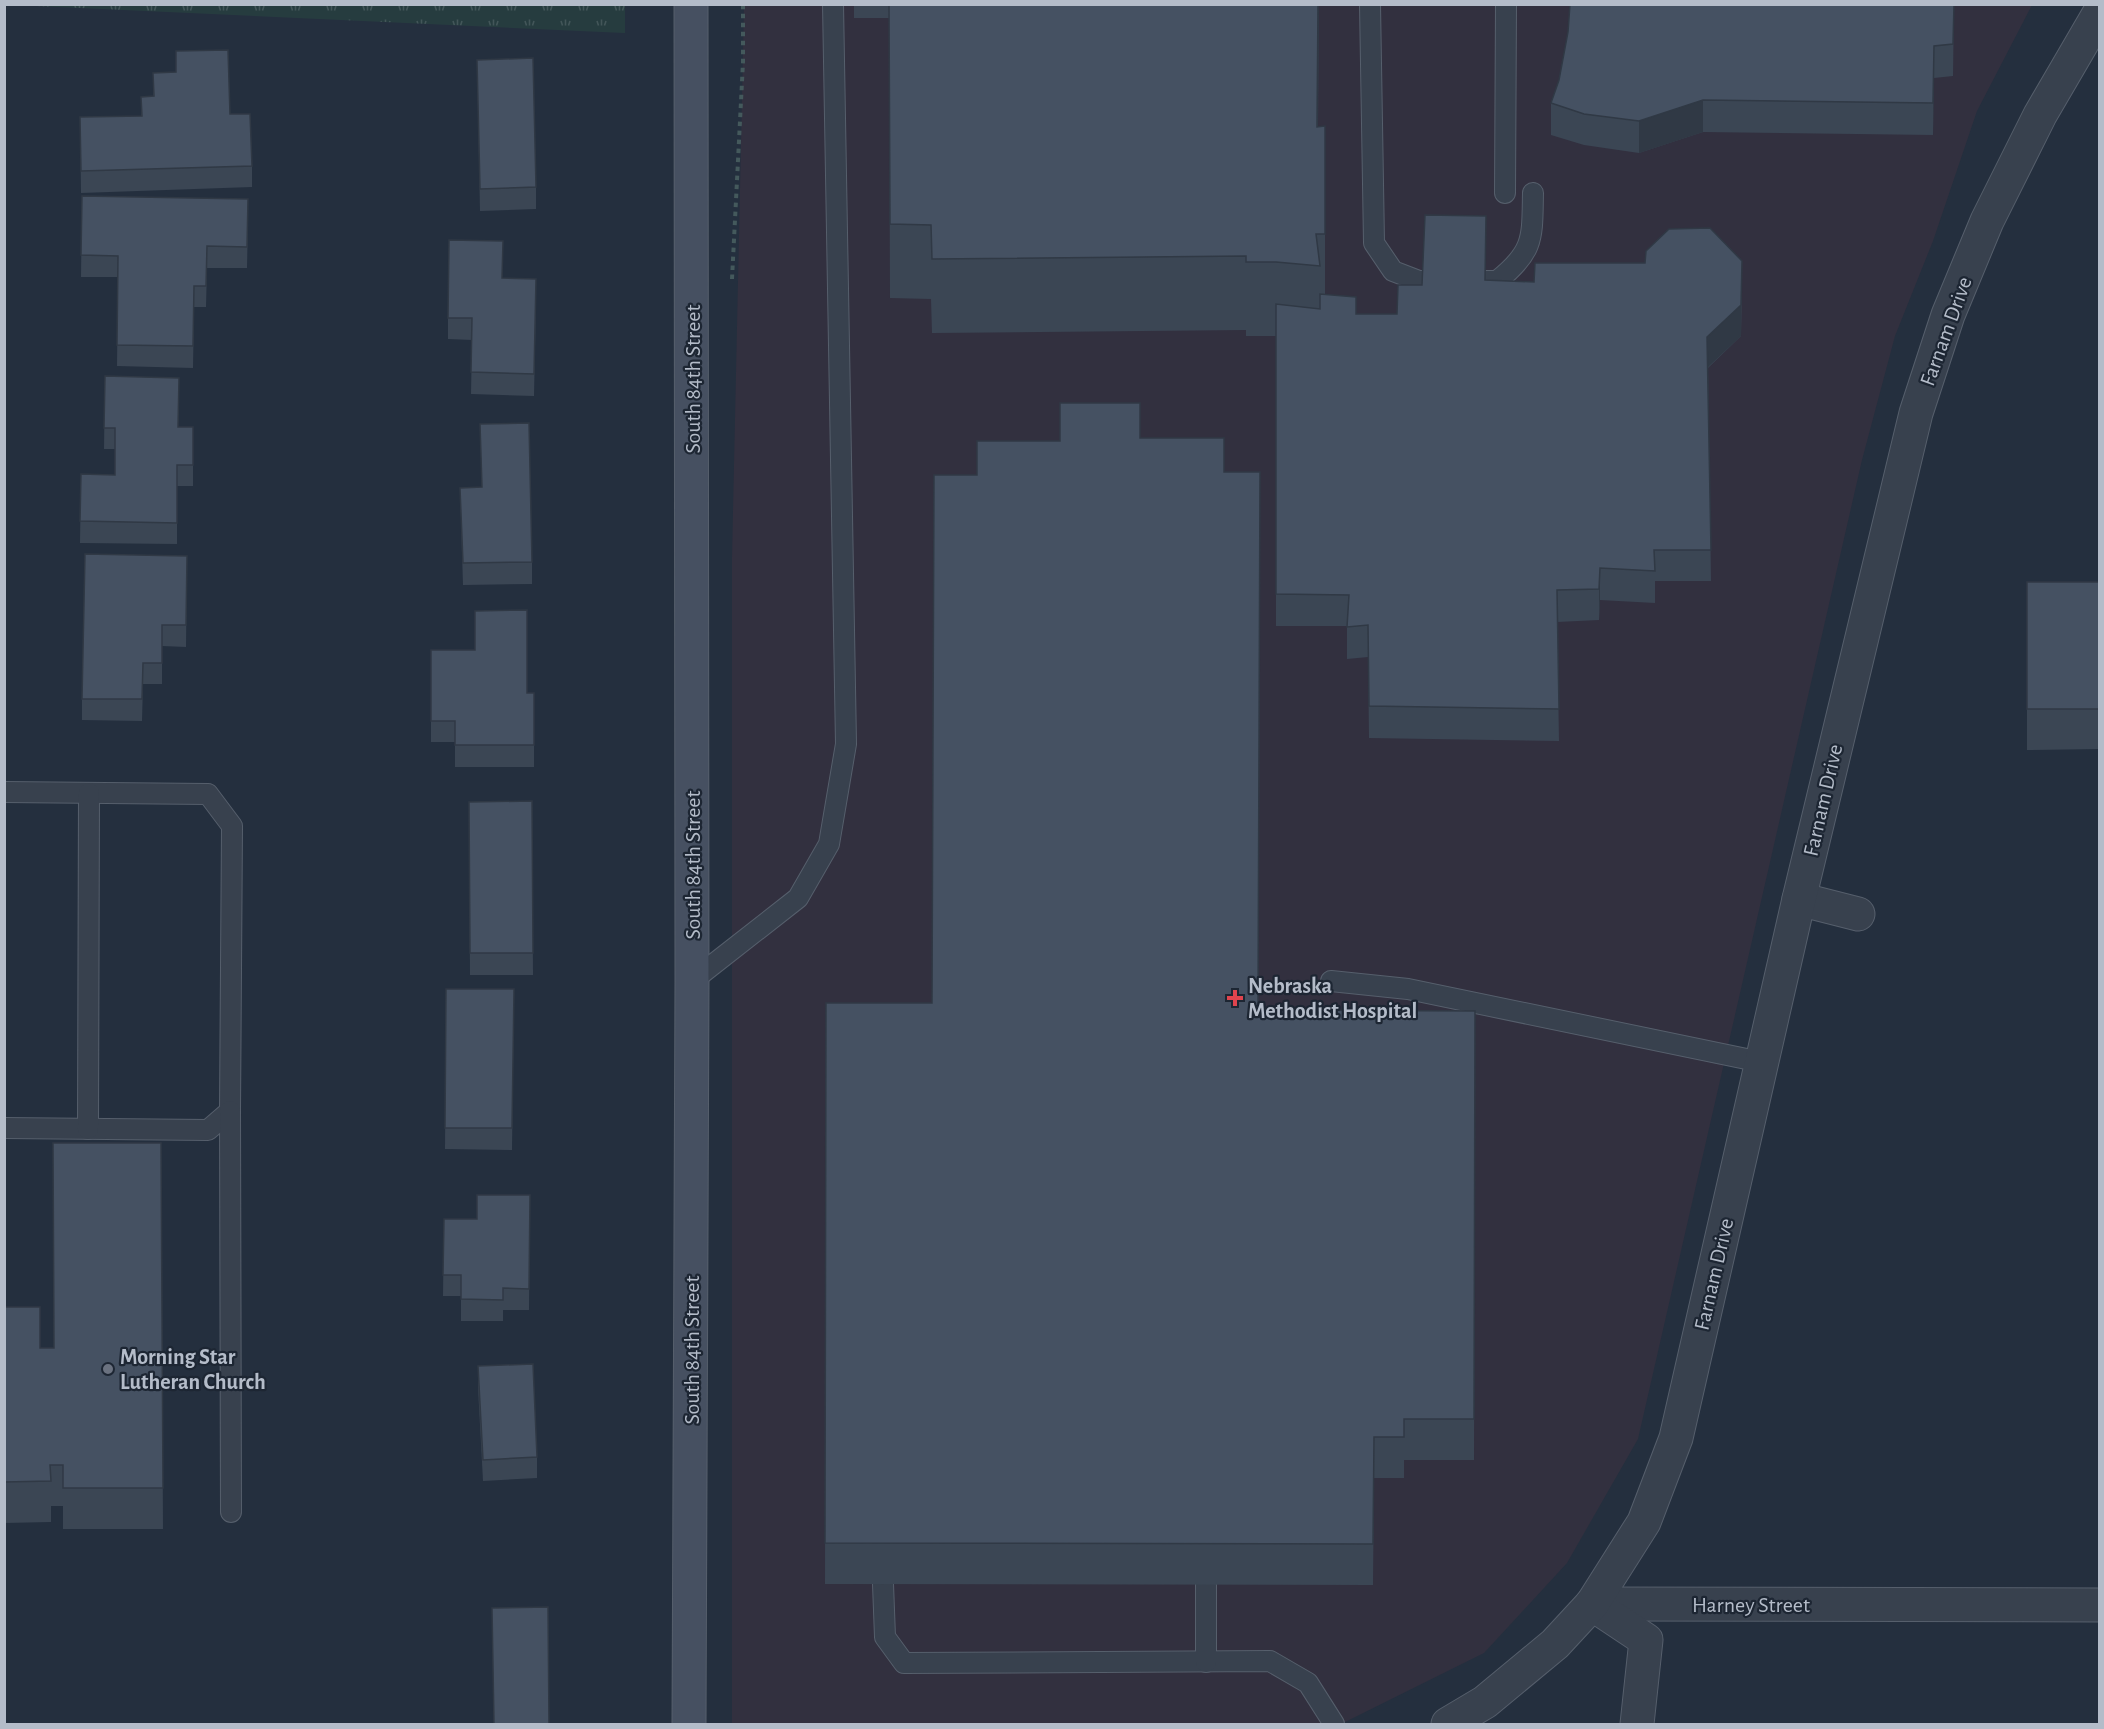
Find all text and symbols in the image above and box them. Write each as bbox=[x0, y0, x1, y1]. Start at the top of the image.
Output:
street label: Farnam Drive bbox=[1916, 274, 1976, 389]
street label: South 84th Street bbox=[682, 305, 704, 453]
street label: Farnam Drive bbox=[1799, 742, 1847, 858]
street label: South 84th Street bbox=[682, 791, 704, 939]
place label: Nebraska Methodist Hospital bbox=[1248, 975, 1417, 1022]
marker: Nebraska Methodist Hospital bbox=[1226, 989, 1244, 1007]
street label: Farnam Drive bbox=[1690, 1216, 1738, 1332]
street label: South 84th Street bbox=[681, 1276, 703, 1424]
place label: Morning Star Lutheran Church bbox=[120, 1346, 266, 1393]
marker: Morning Star Lutheran Church bbox=[101, 1362, 115, 1376]
street label: Harney Street bbox=[1692, 1594, 1810, 1616]

